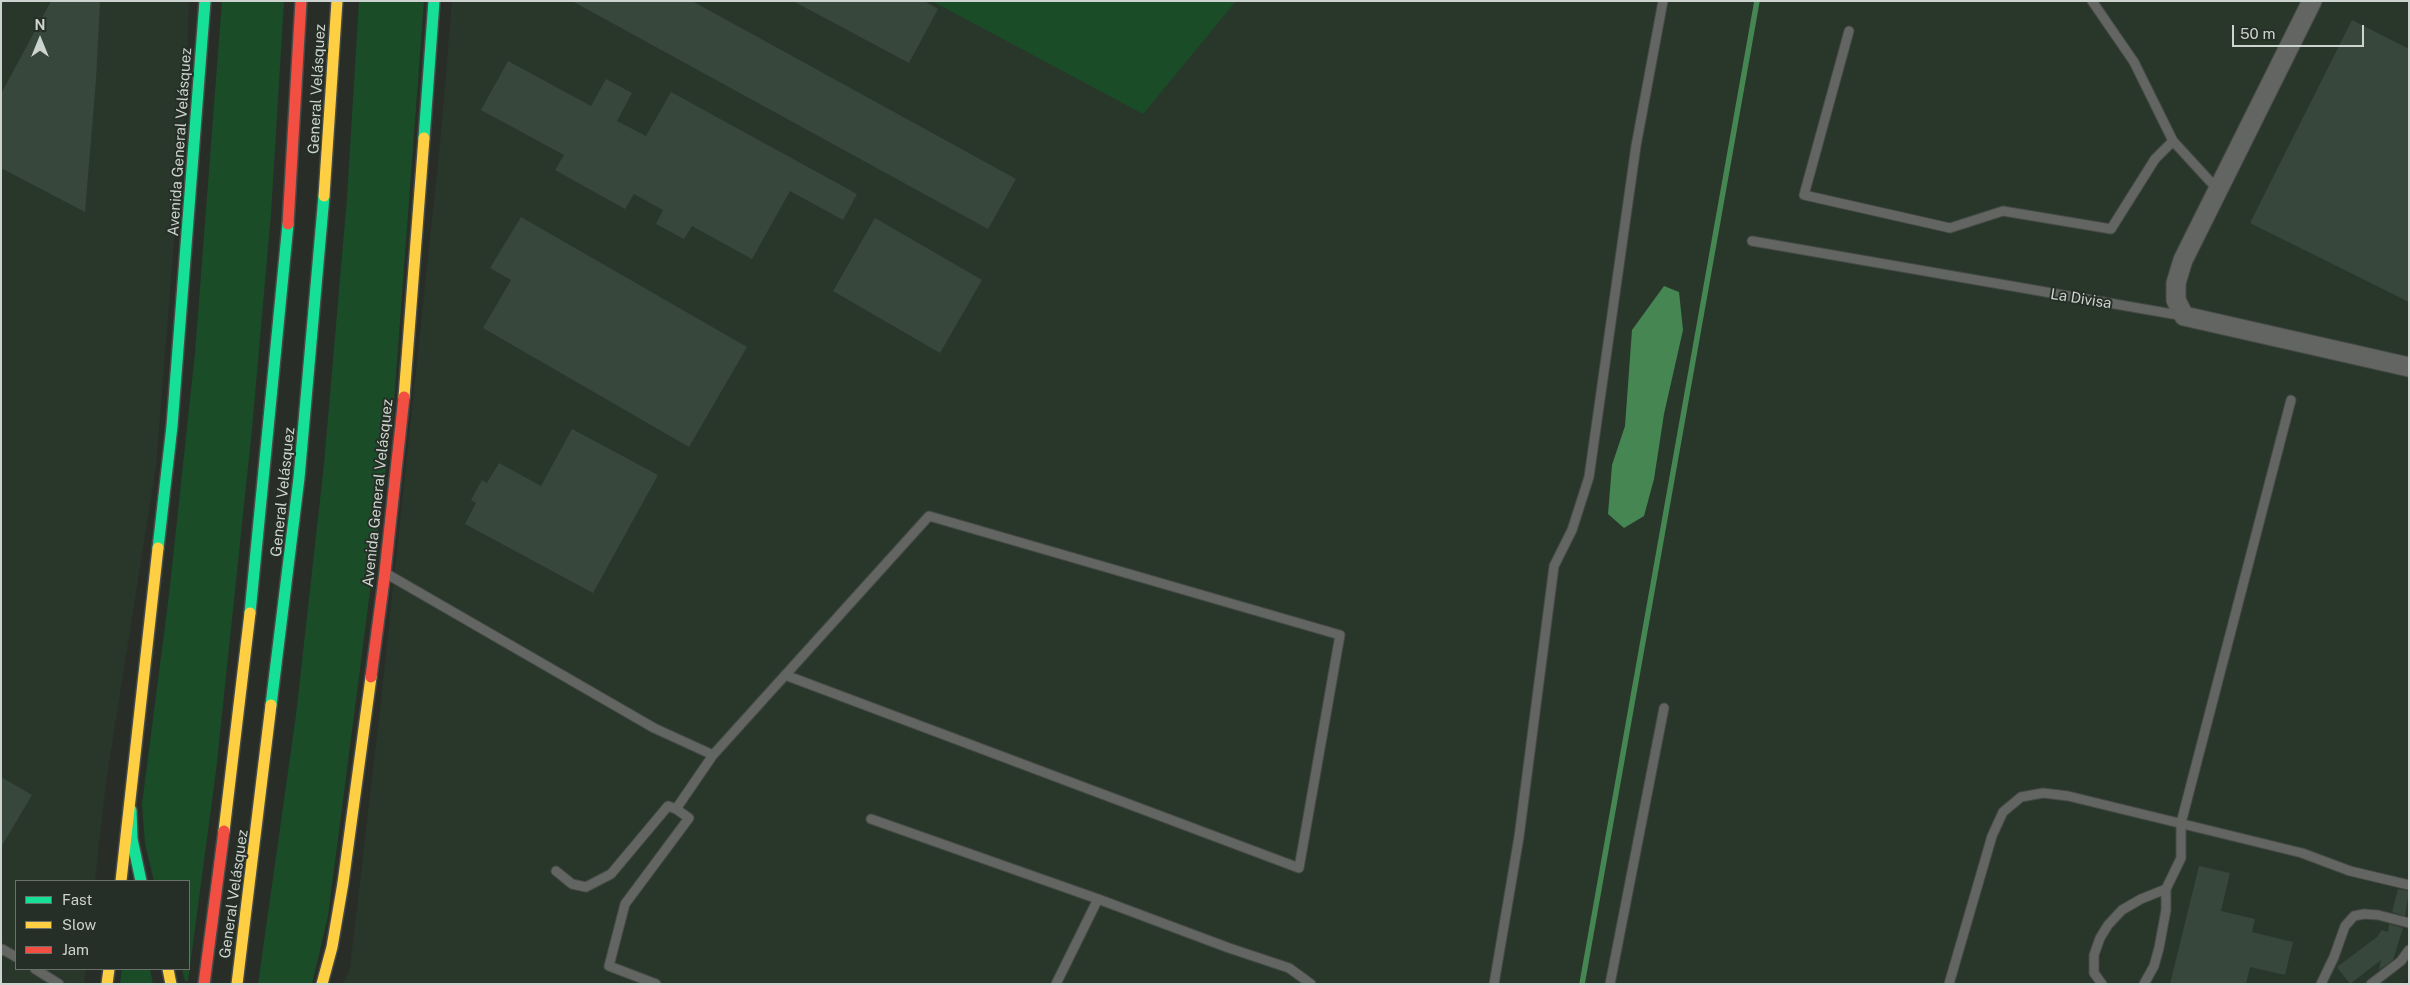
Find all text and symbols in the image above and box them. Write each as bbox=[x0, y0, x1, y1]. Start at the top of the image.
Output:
north arrow bbox=[15, 15, 65, 65]
scale bar bbox=[2235, 15, 2368, 47]
text: N bbox=[35, 17, 45, 33]
street label: General Velásquez bbox=[305, 24, 329, 154]
text: 50 m bbox=[2240, 25, 2275, 42]
street label: Avenida General Velásquez bbox=[164, 47, 196, 237]
street label: La Divisa bbox=[2049, 285, 2113, 313]
street label: Avenida General Velásquez bbox=[359, 398, 397, 588]
street label: General Velásquez bbox=[267, 426, 299, 558]
street label: General Velásquez bbox=[216, 828, 252, 960]
legend bbox=[15, 880, 190, 970]
text: Fast bbox=[62, 891, 92, 908]
text: Slow bbox=[62, 916, 96, 933]
text: Jam bbox=[62, 941, 89, 958]

